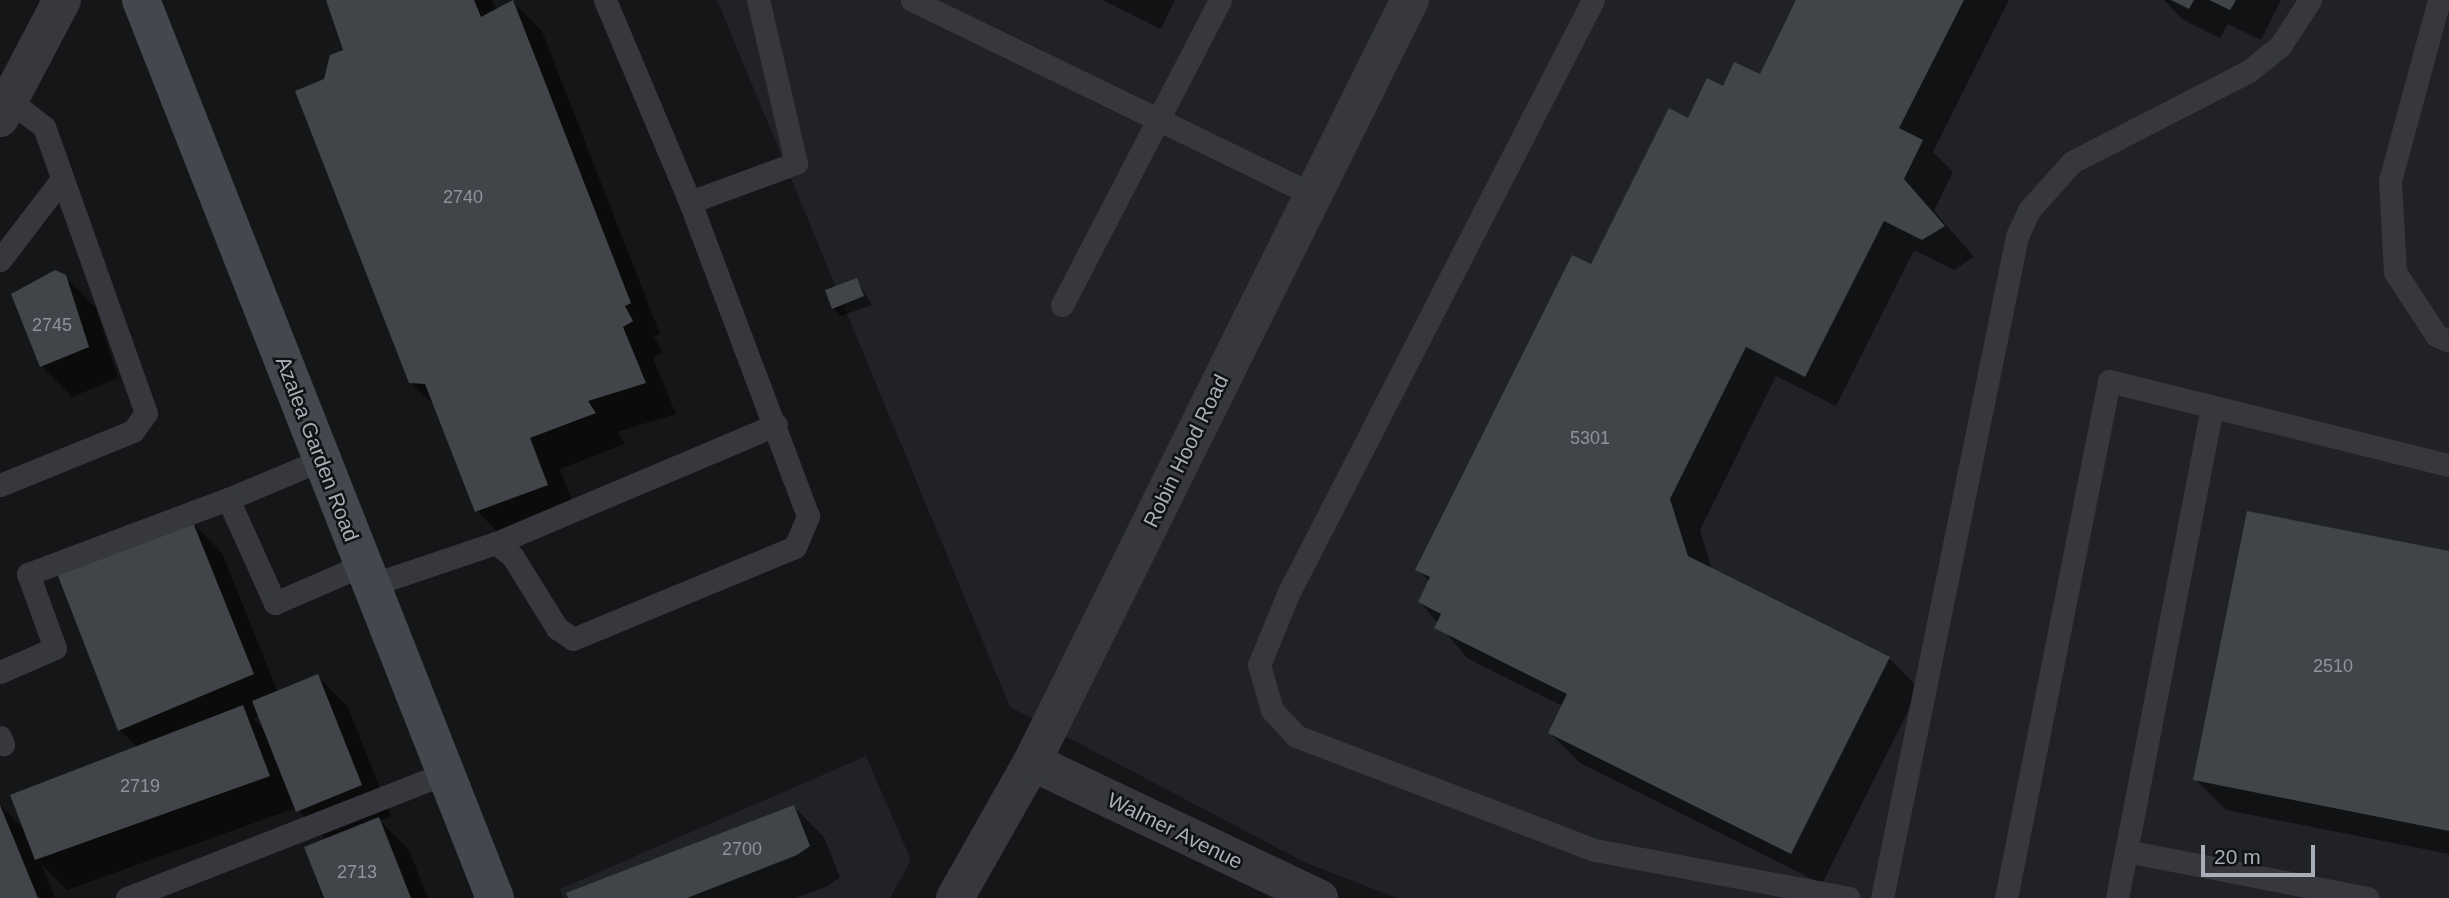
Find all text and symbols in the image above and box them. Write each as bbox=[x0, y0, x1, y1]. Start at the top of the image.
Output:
house number: 2740 bbox=[443, 186, 483, 208]
house number: 2745 bbox=[32, 314, 72, 336]
street label: Azalea Garden Road bbox=[270, 353, 364, 545]
street label: Robin Hood Road bbox=[1138, 370, 1234, 532]
house number: 5301 bbox=[1570, 427, 1610, 449]
house number: 2510 bbox=[2313, 655, 2353, 677]
house number: 2719 bbox=[120, 775, 160, 797]
street label: Walmer Avenue bbox=[1103, 787, 1247, 875]
scale bar bbox=[2204, 832, 2318, 876]
house number: 2700 bbox=[722, 838, 762, 860]
text: 20 m bbox=[2214, 845, 2261, 868]
house number: 2713 bbox=[337, 861, 377, 883]

